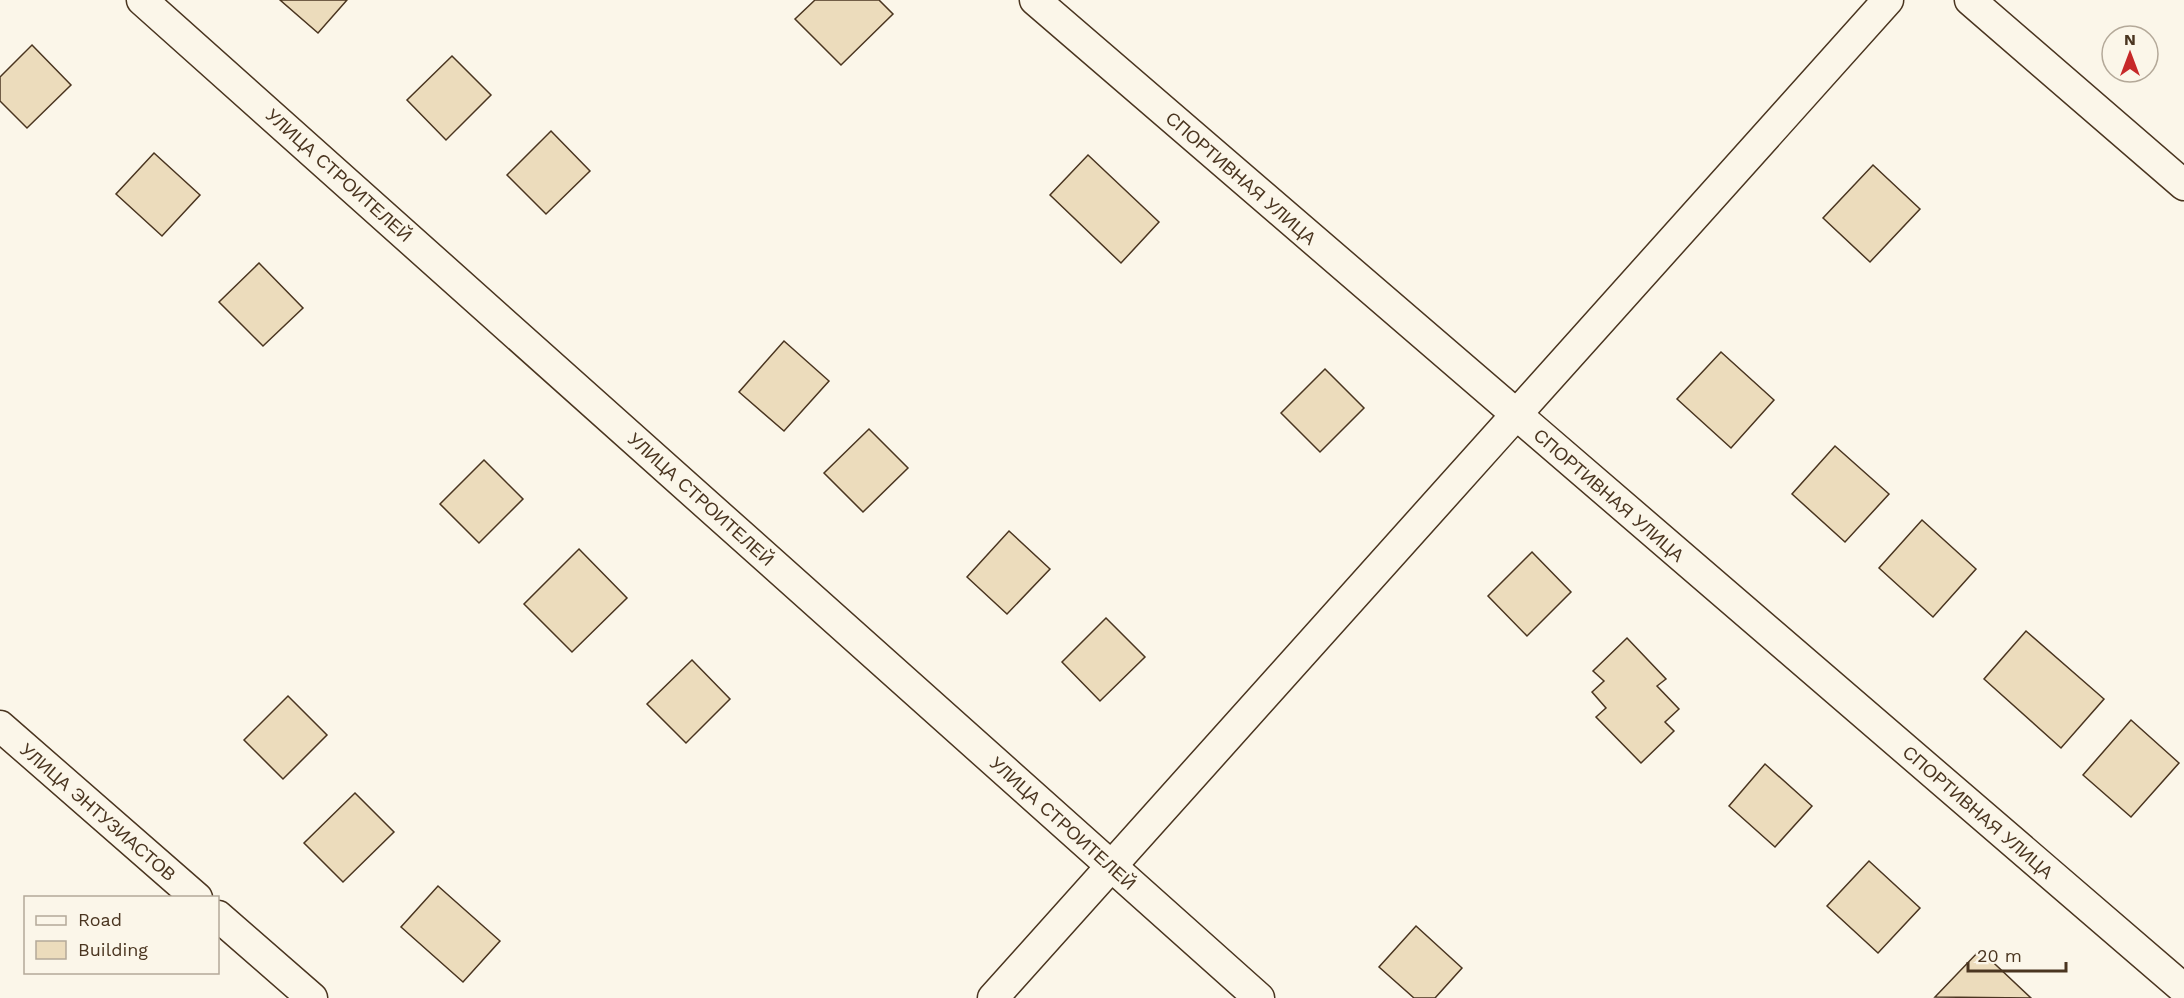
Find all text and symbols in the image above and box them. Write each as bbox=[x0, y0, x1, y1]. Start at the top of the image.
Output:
north arrow bbox=[2100, 24, 2160, 84]
text: N bbox=[2124, 30, 2136, 49]
street label: УЛИЦА СТРОИТЕЛЕЙ bbox=[262, 104, 416, 246]
street label: СПОРТИВНАЯ УЛИЦА bbox=[1162, 107, 1320, 249]
street label: СПОРТИВНАЯ УЛИЦА bbox=[1530, 424, 1688, 566]
street label: УЛИЦА СТРОИТЕЛЕЙ bbox=[624, 428, 778, 570]
street label: УЛИЦА ЭНТУЗИАСТОВ bbox=[16, 739, 180, 885]
street label: СПОРТИВНАЯ УЛИЦА bbox=[1899, 741, 2057, 883]
street label: УЛИЦА СТРОИТЕЛЕЙ bbox=[986, 752, 1140, 894]
legend bbox=[24, 896, 219, 974]
text: Road bbox=[78, 909, 122, 930]
scale bar bbox=[1968, 935, 2066, 973]
text: Building bbox=[78, 939, 148, 960]
text: 20 m bbox=[1977, 945, 2022, 966]

